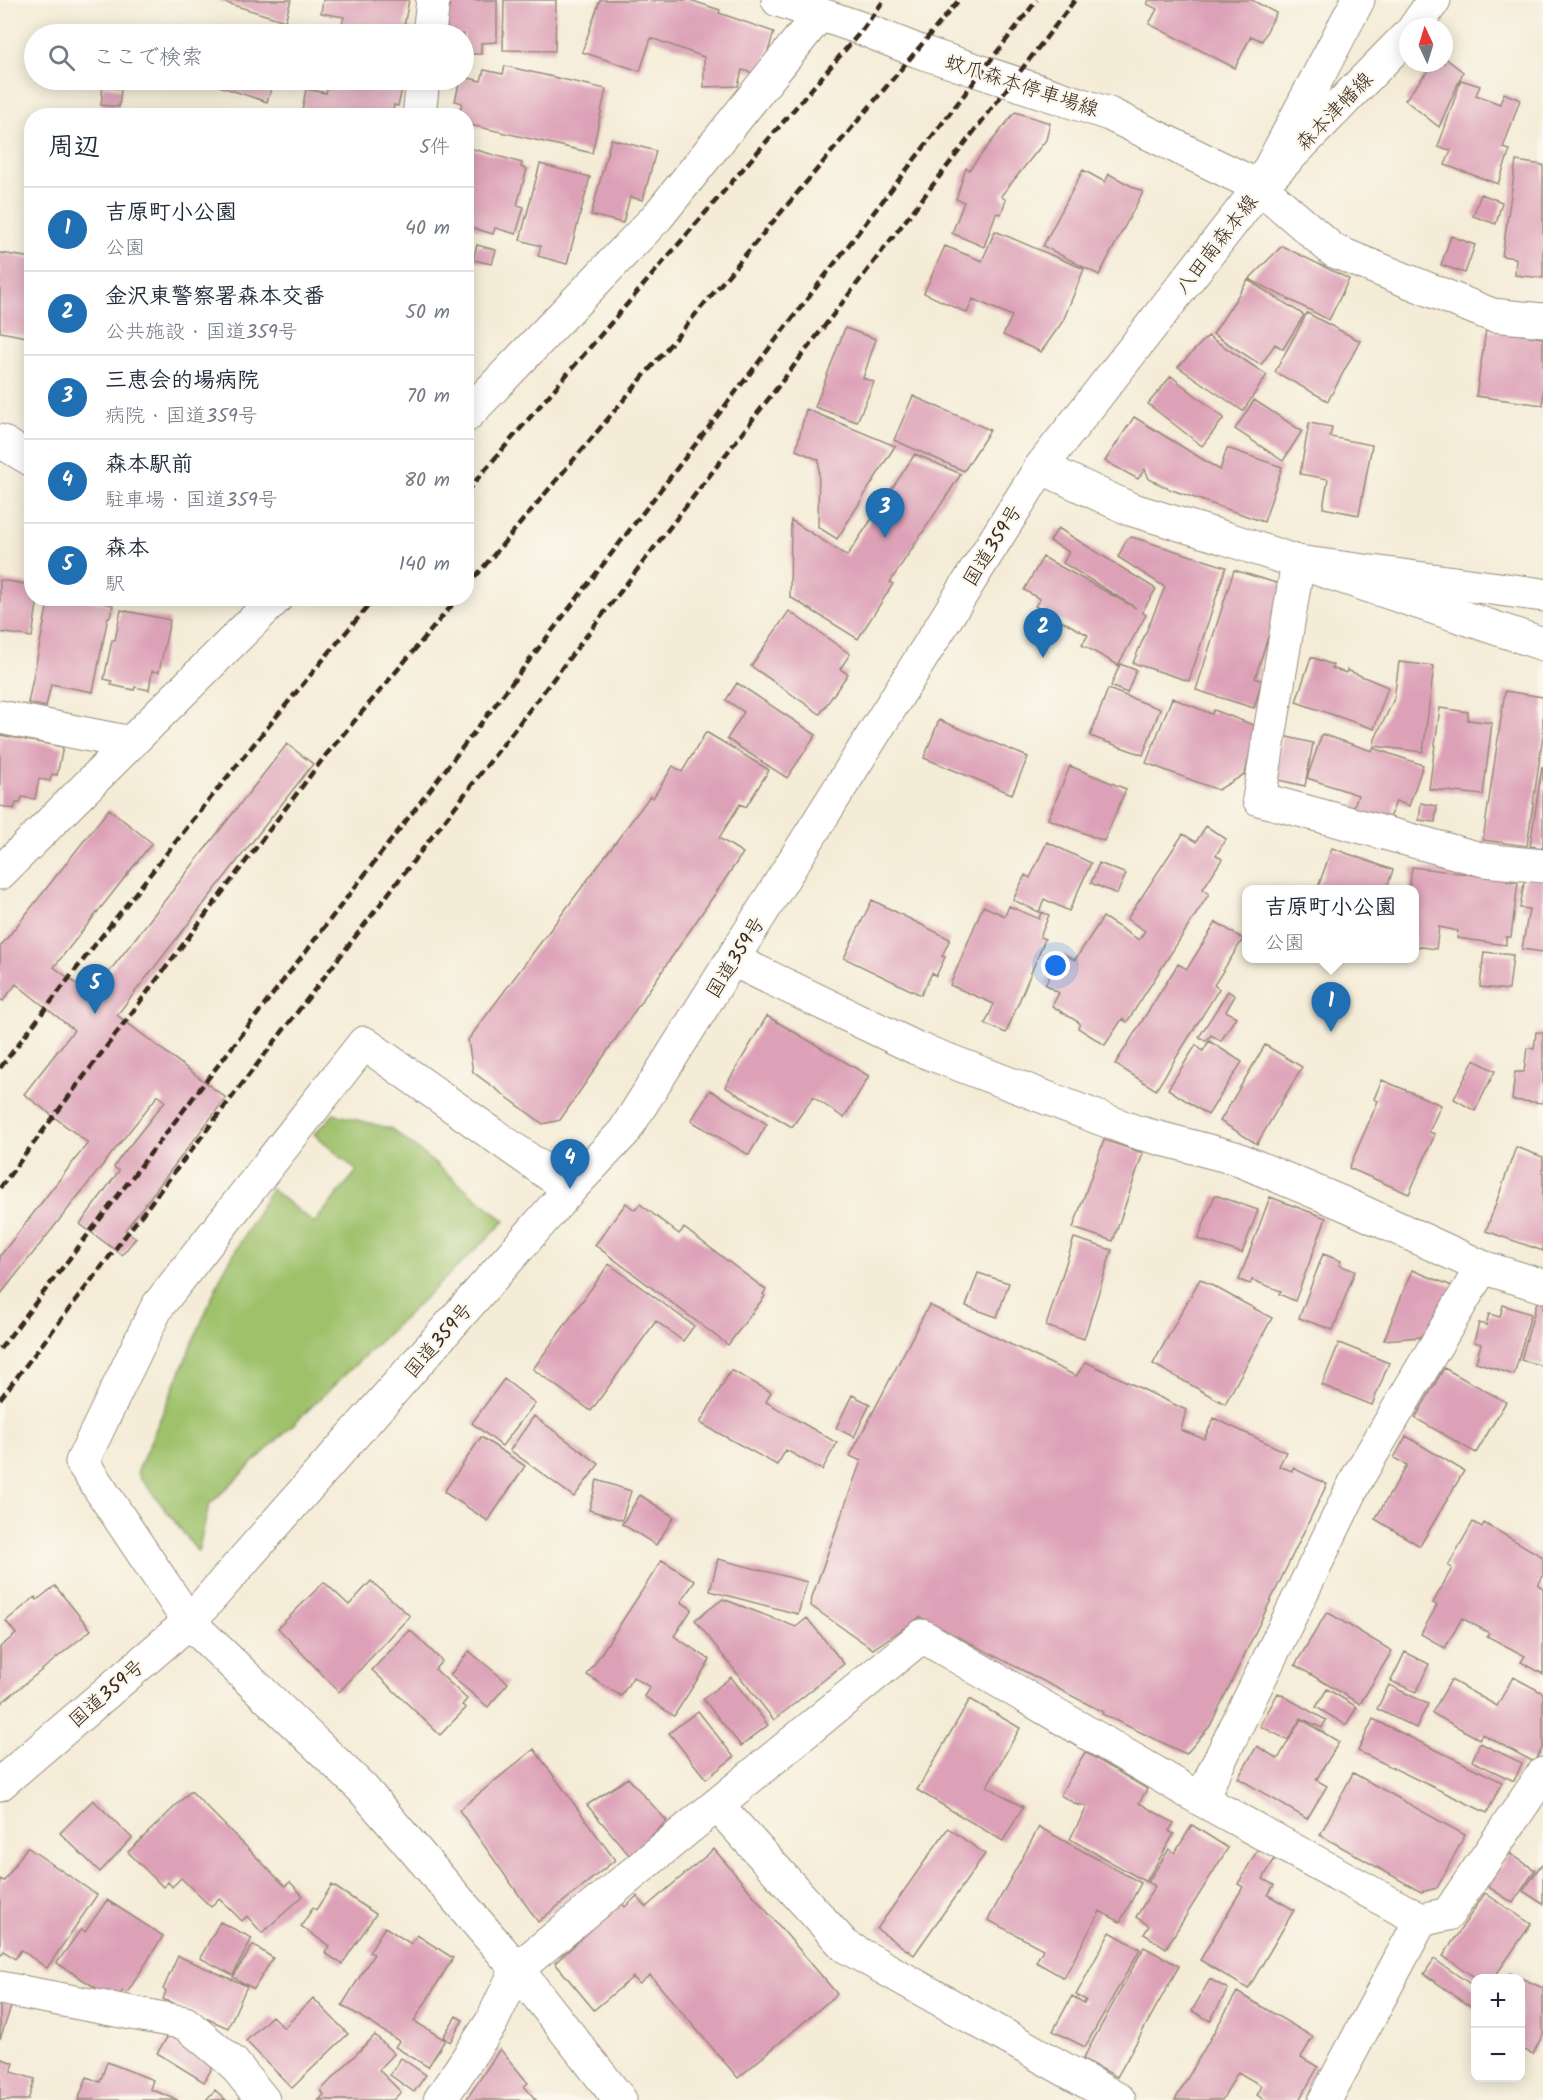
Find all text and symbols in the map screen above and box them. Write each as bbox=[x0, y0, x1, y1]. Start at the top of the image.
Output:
north arrow bbox=[1399, 18, 1453, 72]
search box bbox=[24, 24, 474, 90]
icon: search bbox=[45, 41, 78, 74]
text: ここで検索 bbox=[93, 41, 203, 76]
street label: 蚊爪森本停車場線 bbox=[940, 47, 1102, 127]
street label: 森本津幡線 bbox=[1289, 65, 1382, 159]
text: 周辺 bbox=[48, 127, 100, 169]
text: 5件 bbox=[419, 132, 450, 164]
street label: 八田南森本線 bbox=[1168, 188, 1267, 302]
text: 吉原町小公園 bbox=[105, 196, 237, 231]
text: 1 bbox=[64, 213, 71, 245]
text: 40 m bbox=[405, 213, 450, 245]
text: 公園 bbox=[105, 233, 145, 265]
text: 金沢東警察署森本交番 bbox=[105, 280, 325, 315]
text: 2 bbox=[62, 297, 73, 329]
text: 50 m bbox=[405, 297, 450, 329]
text: 公共施設 · 国道359号 bbox=[105, 317, 298, 349]
text: 三恵会的場病院 bbox=[105, 364, 259, 399]
text: 3 bbox=[62, 381, 73, 413]
text: 70 m bbox=[407, 381, 450, 413]
text: 病院 · 国道359号 bbox=[105, 401, 258, 433]
text: 森本駅前 bbox=[105, 448, 193, 483]
text: 4 bbox=[62, 465, 73, 497]
text: 80 m bbox=[404, 465, 450, 497]
text: 駐車場 · 国道359号 bbox=[105, 485, 278, 517]
pin: 3 bbox=[866, 488, 904, 538]
street label: 国道359号 bbox=[956, 499, 1032, 594]
text: 森本 bbox=[105, 532, 149, 567]
text: 5 bbox=[62, 549, 73, 581]
text: 140 m bbox=[399, 549, 450, 581]
text: 駅 bbox=[105, 569, 125, 601]
pin: 2 bbox=[1024, 608, 1062, 658]
popup bbox=[1242, 885, 1419, 963]
text: 吉原町小公園 bbox=[1264, 891, 1397, 926]
street label: 国道359号 bbox=[699, 911, 775, 1006]
text: 公園 bbox=[1264, 928, 1304, 960]
your location bbox=[1041, 951, 1070, 980]
pin: 5 bbox=[76, 964, 115, 1014]
pin: 1 bbox=[1312, 982, 1350, 1032]
pin: 4 bbox=[550, 1140, 590, 1189]
street label: 国道359号 bbox=[397, 1296, 482, 1386]
street label: 国道359号 bbox=[62, 1652, 152, 1737]
map controls bbox=[1471, 1974, 1525, 2082]
button: + bbox=[1471, 1974, 1525, 2028]
button: − bbox=[1471, 2028, 1525, 2082]

